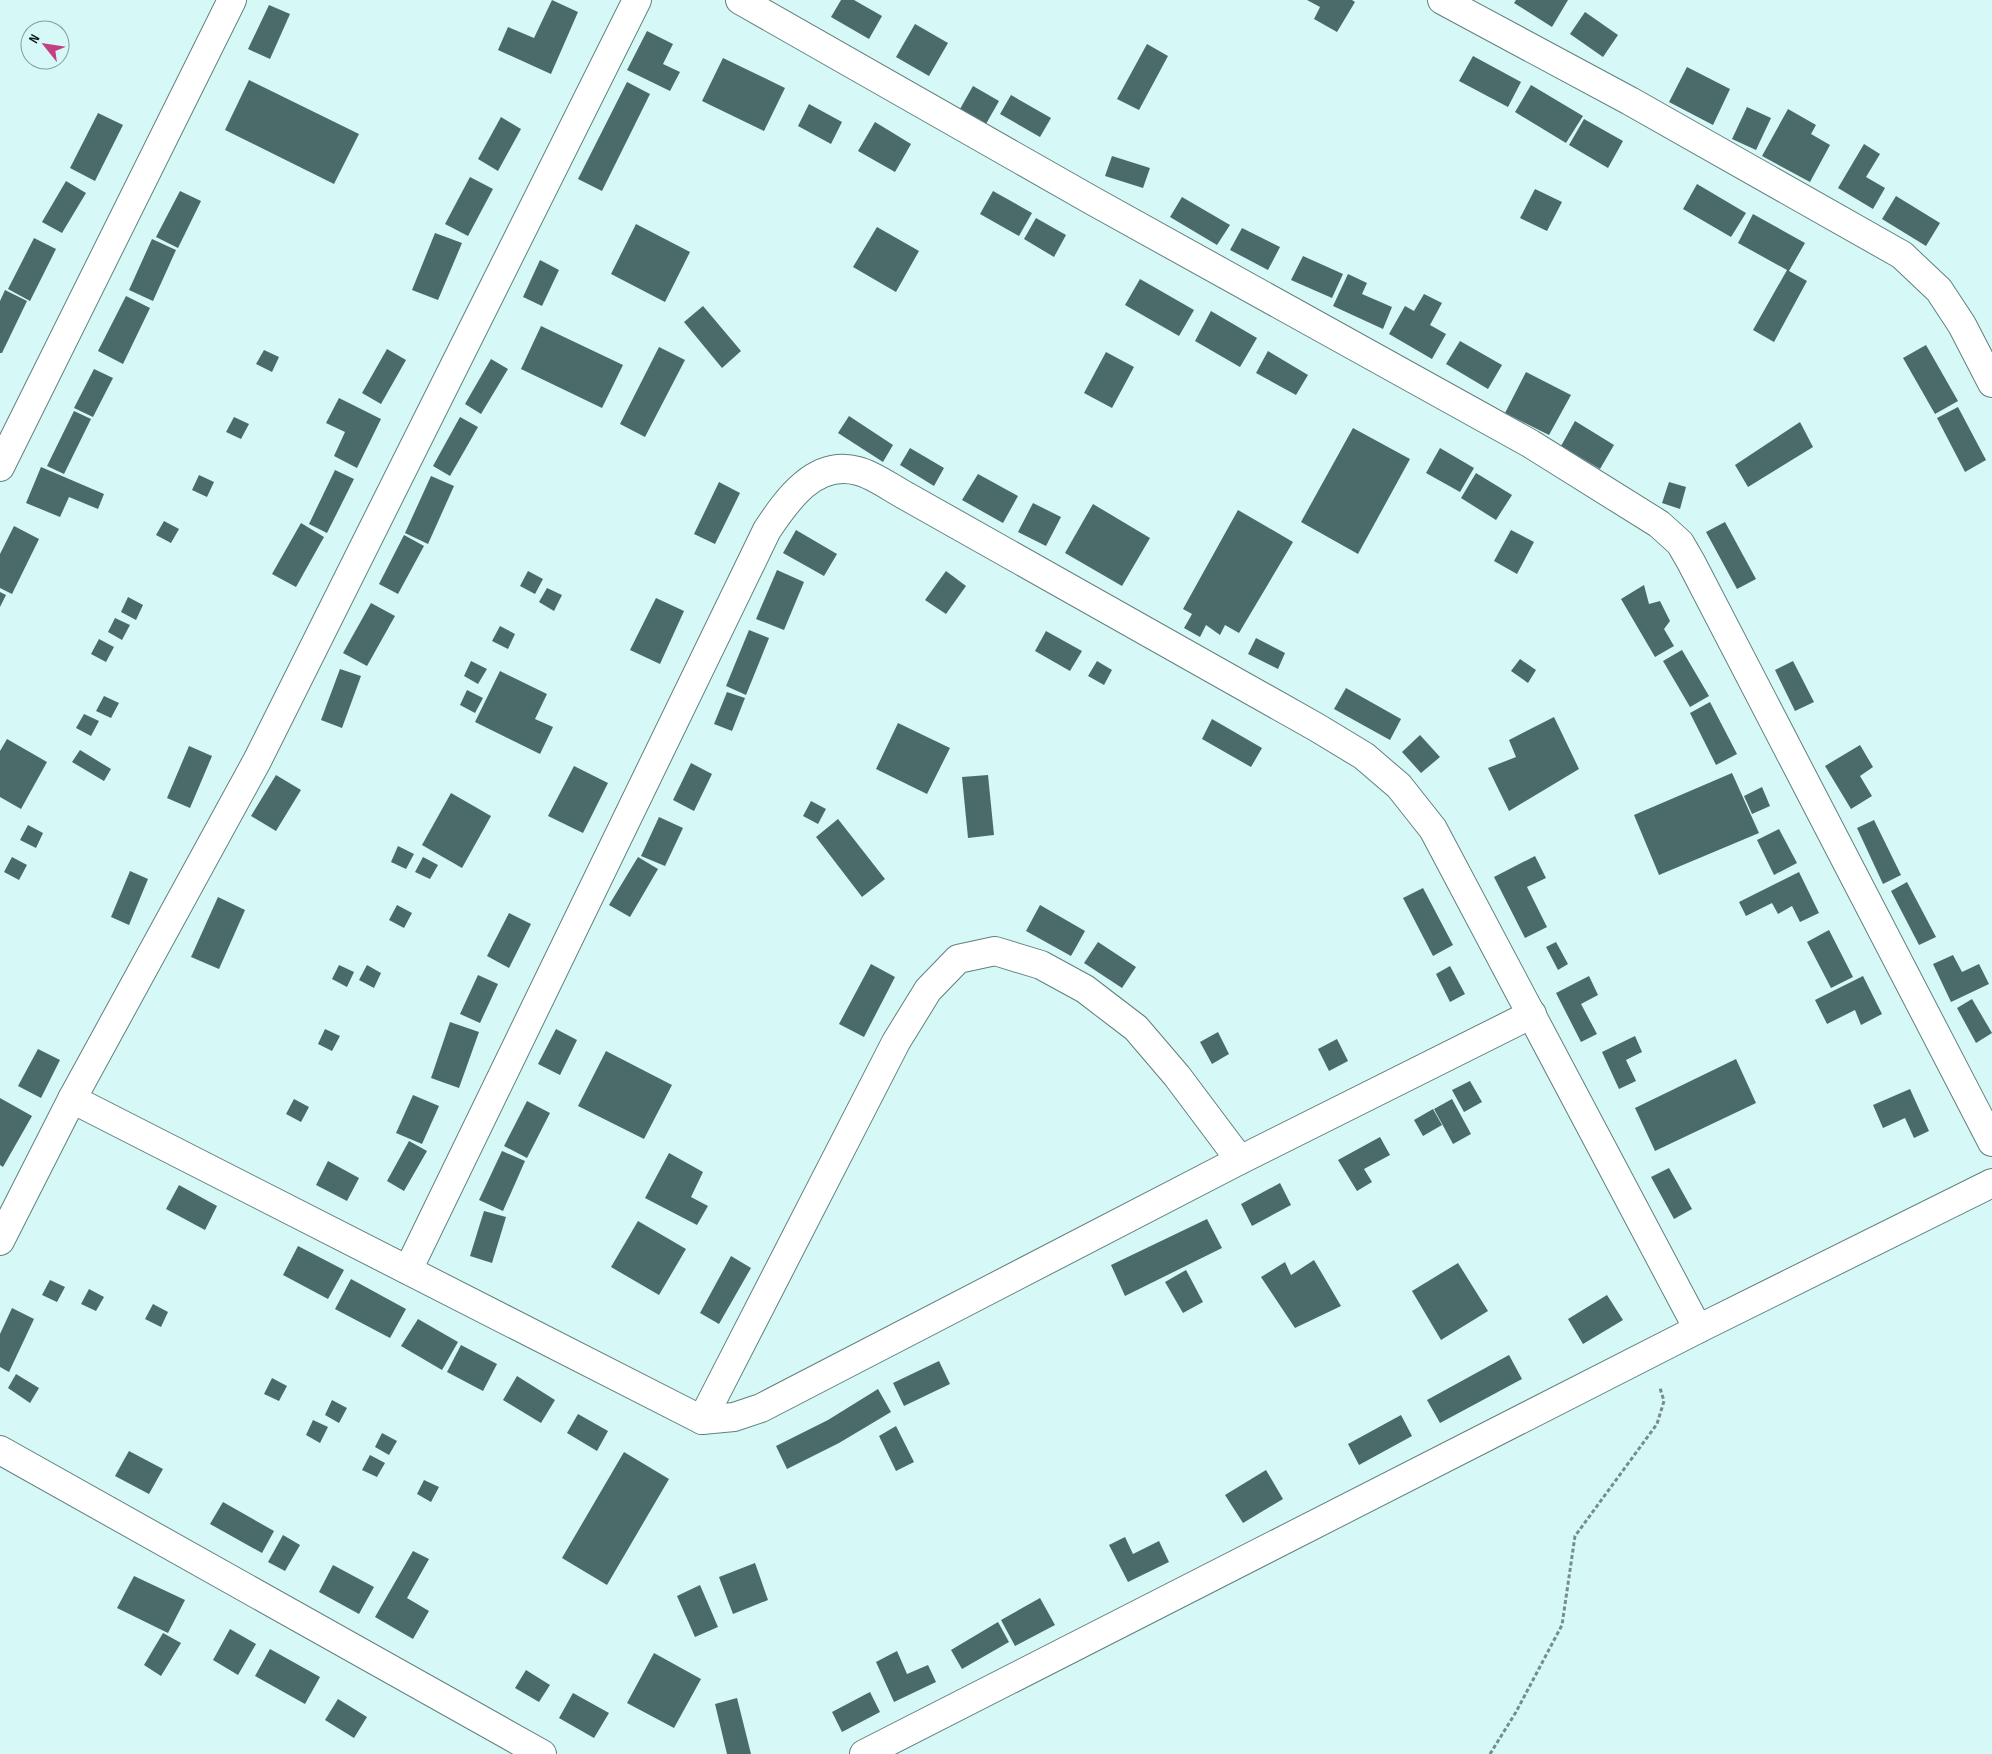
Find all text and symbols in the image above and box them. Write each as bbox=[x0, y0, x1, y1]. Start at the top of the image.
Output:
north arrow bbox=[20, 20, 70, 70]
text: N bbox=[25, 31, 43, 46]

